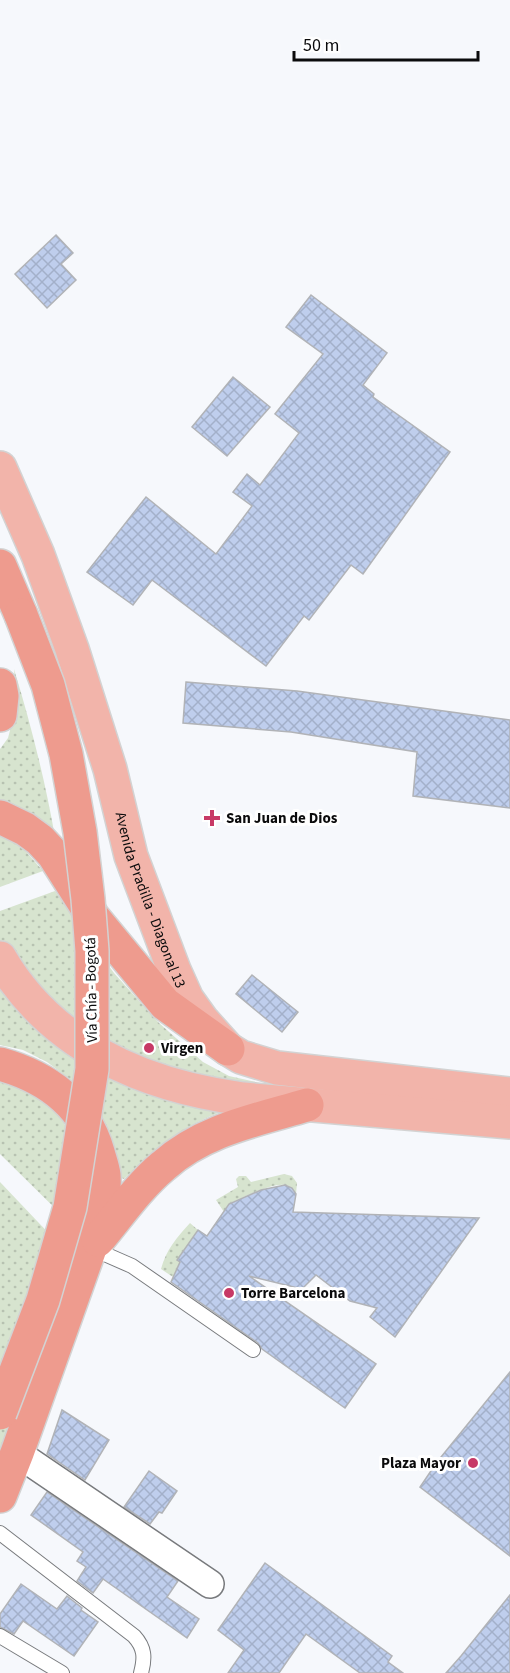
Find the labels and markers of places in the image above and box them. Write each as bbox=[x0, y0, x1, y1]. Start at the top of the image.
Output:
place label: San Juan de Dios bbox=[226, 808, 338, 829]
marker: San Juan de Dios bbox=[203, 809, 221, 827]
place label: Virgen bbox=[160, 1038, 203, 1059]
marker: Virgen bbox=[142, 1041, 156, 1055]
place label: Torre Barcelona bbox=[241, 1283, 345, 1304]
marker: Torre Barcelona bbox=[222, 1286, 236, 1300]
place label: Plaza Mayor bbox=[381, 1453, 461, 1474]
marker: Plaza Mayor bbox=[466, 1456, 480, 1470]

